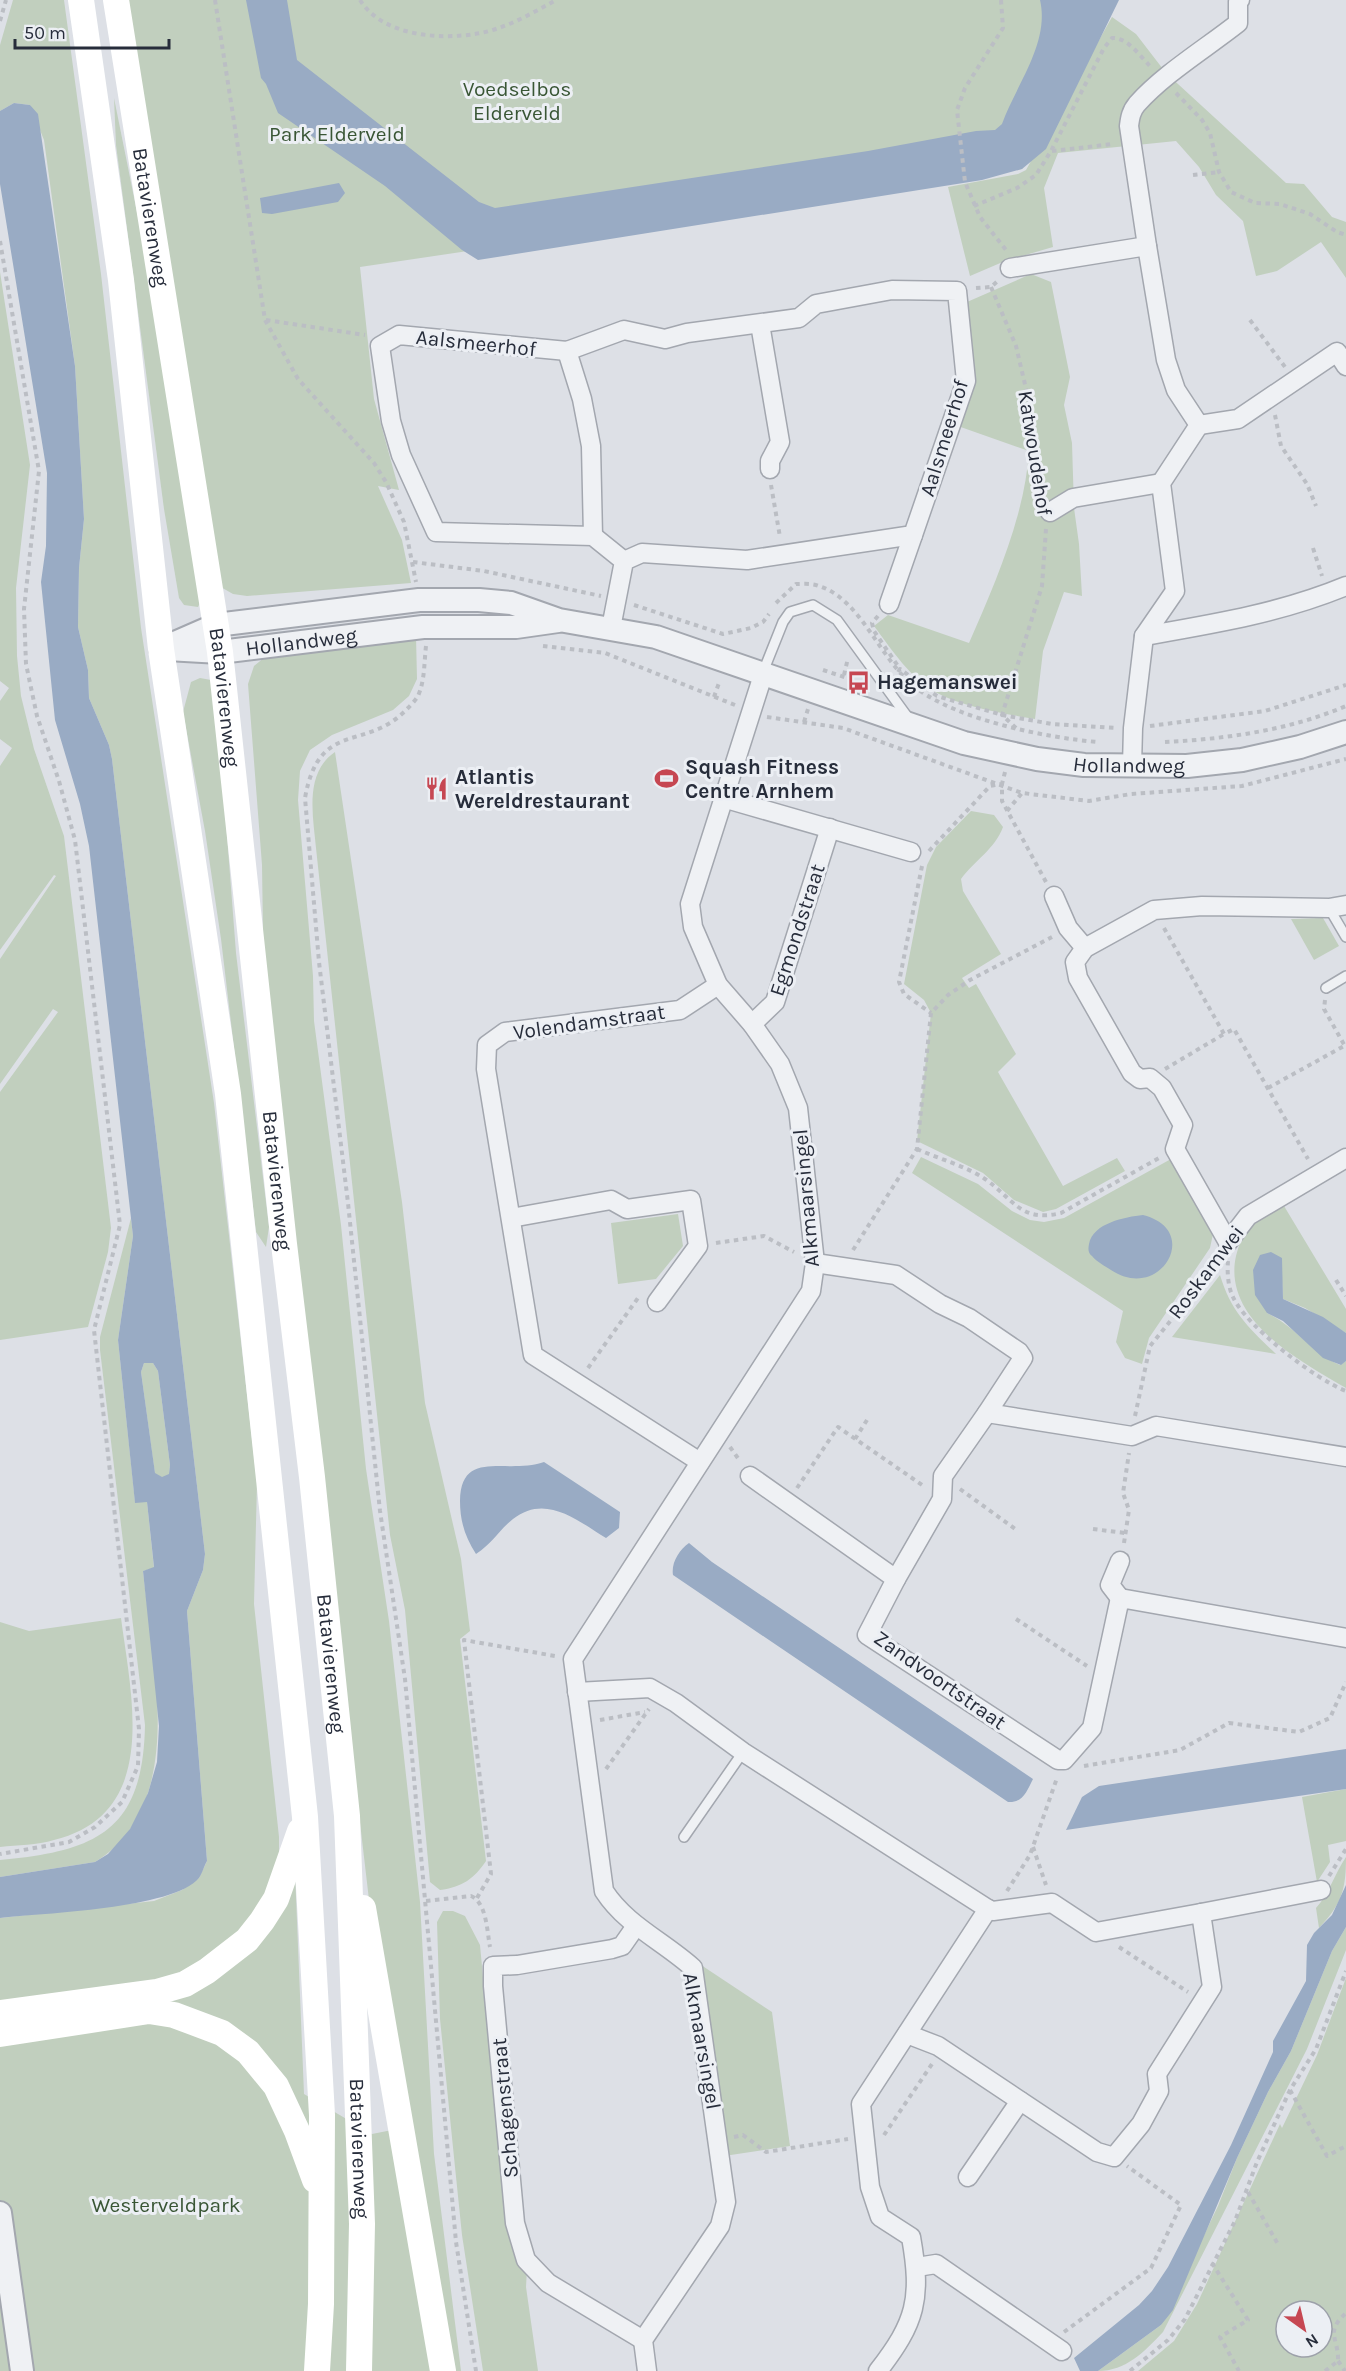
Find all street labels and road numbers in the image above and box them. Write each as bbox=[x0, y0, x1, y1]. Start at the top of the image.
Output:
street label: Batavierenweg bbox=[128, 146, 174, 289]
street label: Aalsmeerhof bbox=[415, 325, 538, 361]
street label: Aalsmeerhof bbox=[915, 376, 973, 499]
street label: Katwoudehof bbox=[1013, 389, 1057, 518]
street label: Hollandweg bbox=[244, 623, 358, 661]
street label: Batavierenweg bbox=[204, 626, 244, 769]
street label: Hollandweg bbox=[1072, 752, 1185, 778]
street label: Egmondstraat bbox=[764, 861, 830, 999]
street label: Volendamstraat bbox=[511, 999, 667, 1045]
street label: Batavierenweg bbox=[258, 1109, 297, 1252]
street label: Alkmaarsingel bbox=[788, 1128, 824, 1268]
street label: Roskamwei bbox=[1163, 1221, 1249, 1323]
street label: Batavierenweg bbox=[312, 1592, 350, 1735]
street label: Zandvoortstraat bbox=[869, 1626, 1011, 1735]
street label: Alkmaarsingel bbox=[678, 1971, 726, 2111]
street label: Schagenstraat bbox=[487, 2037, 523, 2179]
street label: Batavierenweg bbox=[345, 2078, 374, 2219]

